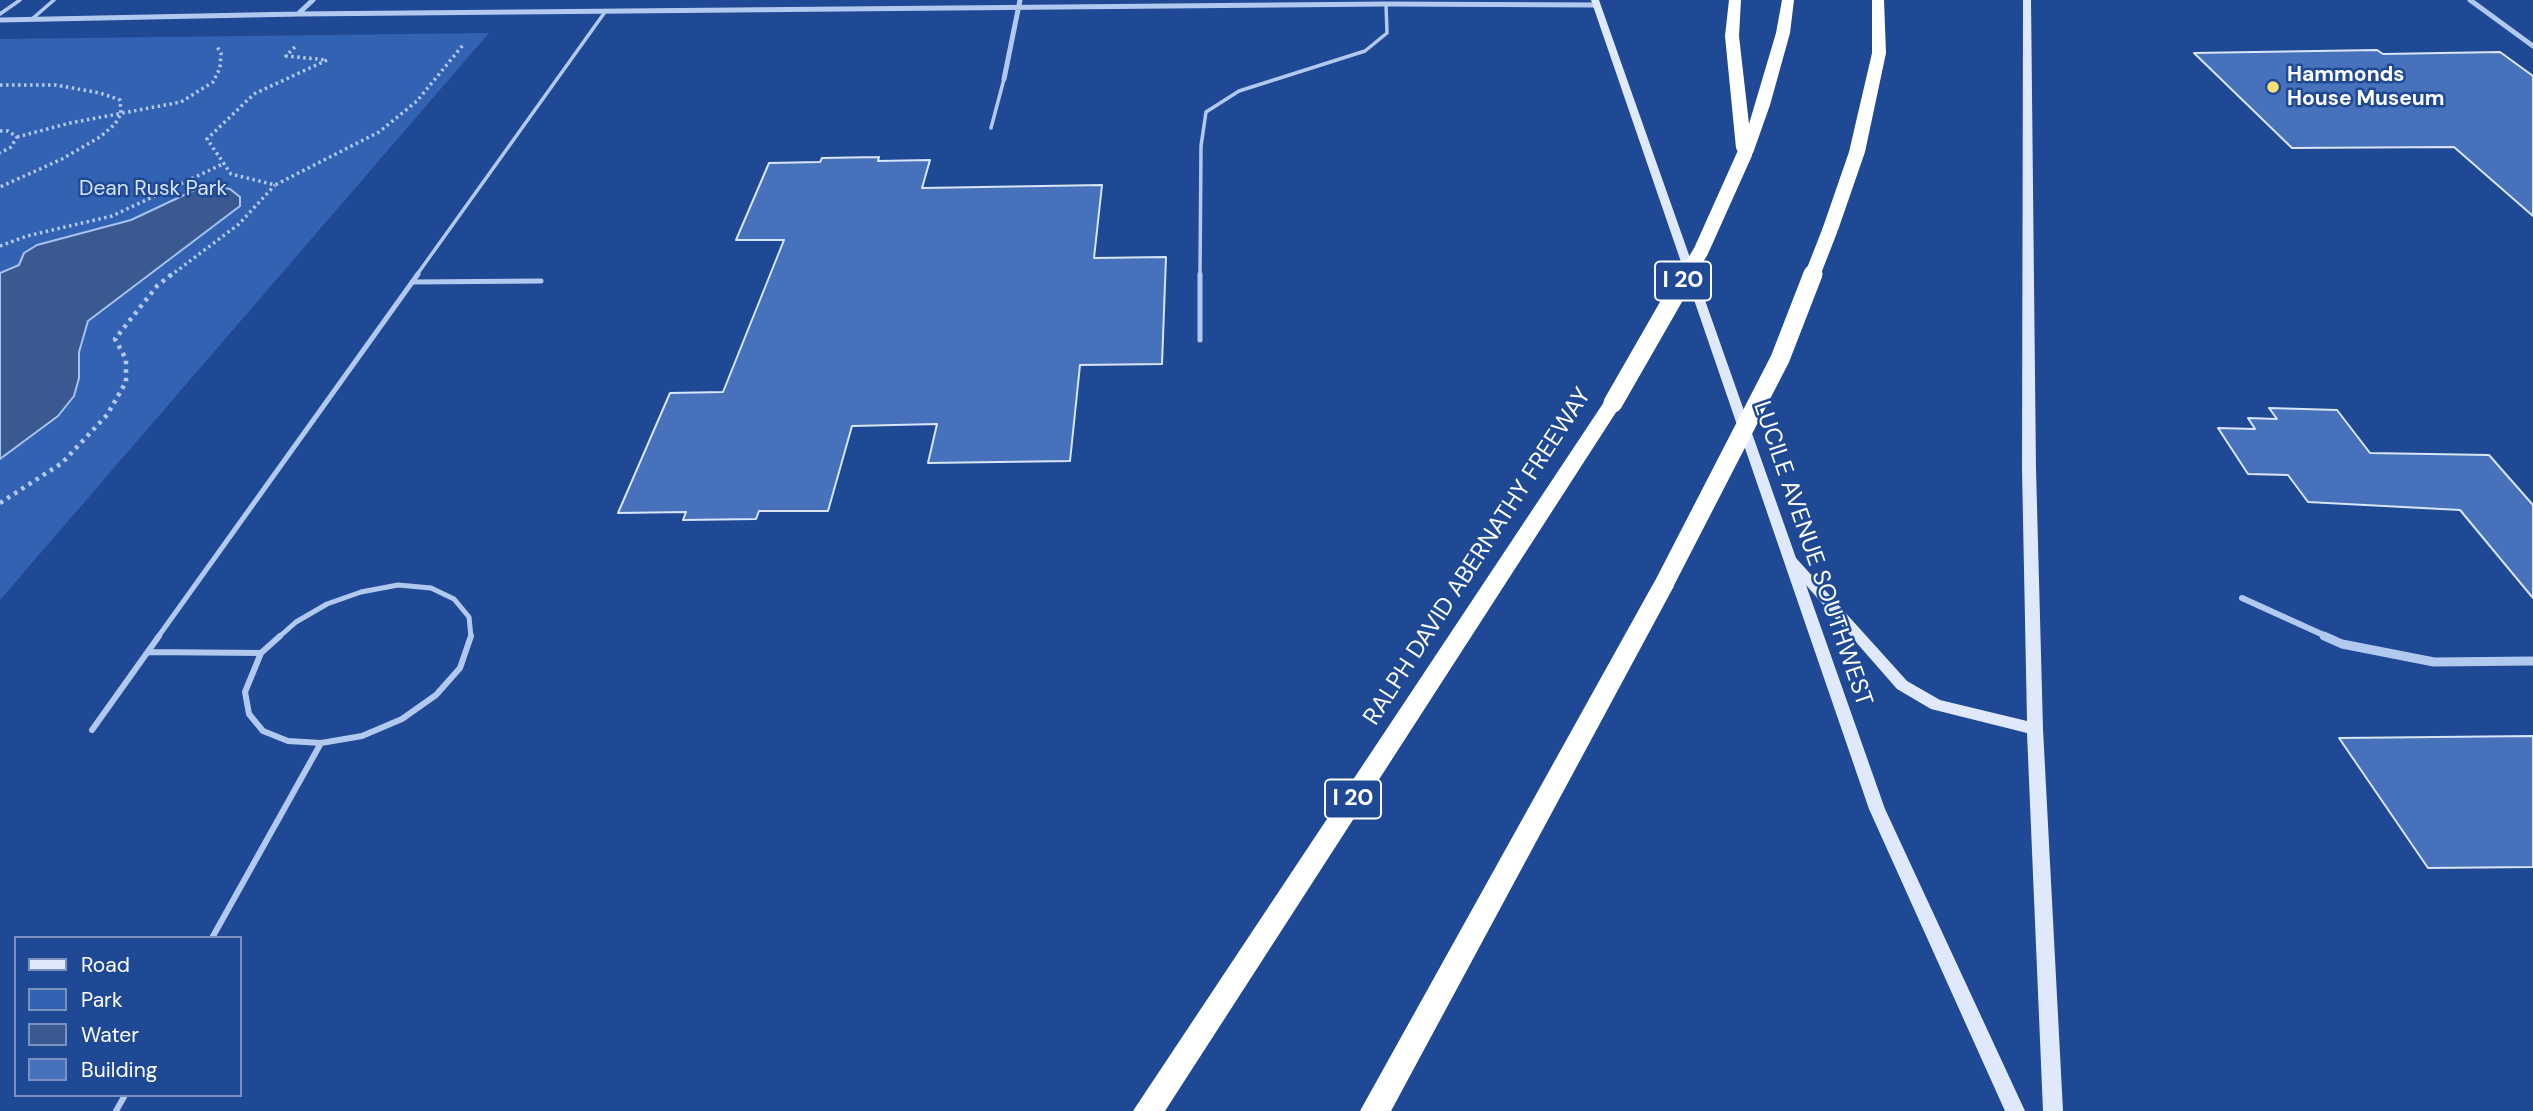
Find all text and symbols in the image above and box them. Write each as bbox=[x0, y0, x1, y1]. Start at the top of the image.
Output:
place label: Hammonds House Museum bbox=[2287, 62, 2445, 112]
marker: Hammonds House Museum bbox=[2265, 79, 2281, 95]
park label: Dean Rusk Park bbox=[79, 176, 227, 202]
road number: I 20 bbox=[1655, 262, 1711, 300]
street label: RALPH DAVID ABERNATHY FREEWAY bbox=[1358, 383, 1598, 731]
street label: LUCILE AVENUE SOUTHWEST bbox=[1746, 398, 1878, 710]
road number: I 20 bbox=[1325, 779, 1381, 818]
legend bbox=[14, 936, 242, 1097]
text: Road bbox=[81, 951, 130, 979]
text: Park bbox=[81, 986, 122, 1014]
text: Water bbox=[81, 1021, 139, 1049]
text: Building bbox=[81, 1056, 157, 1084]

